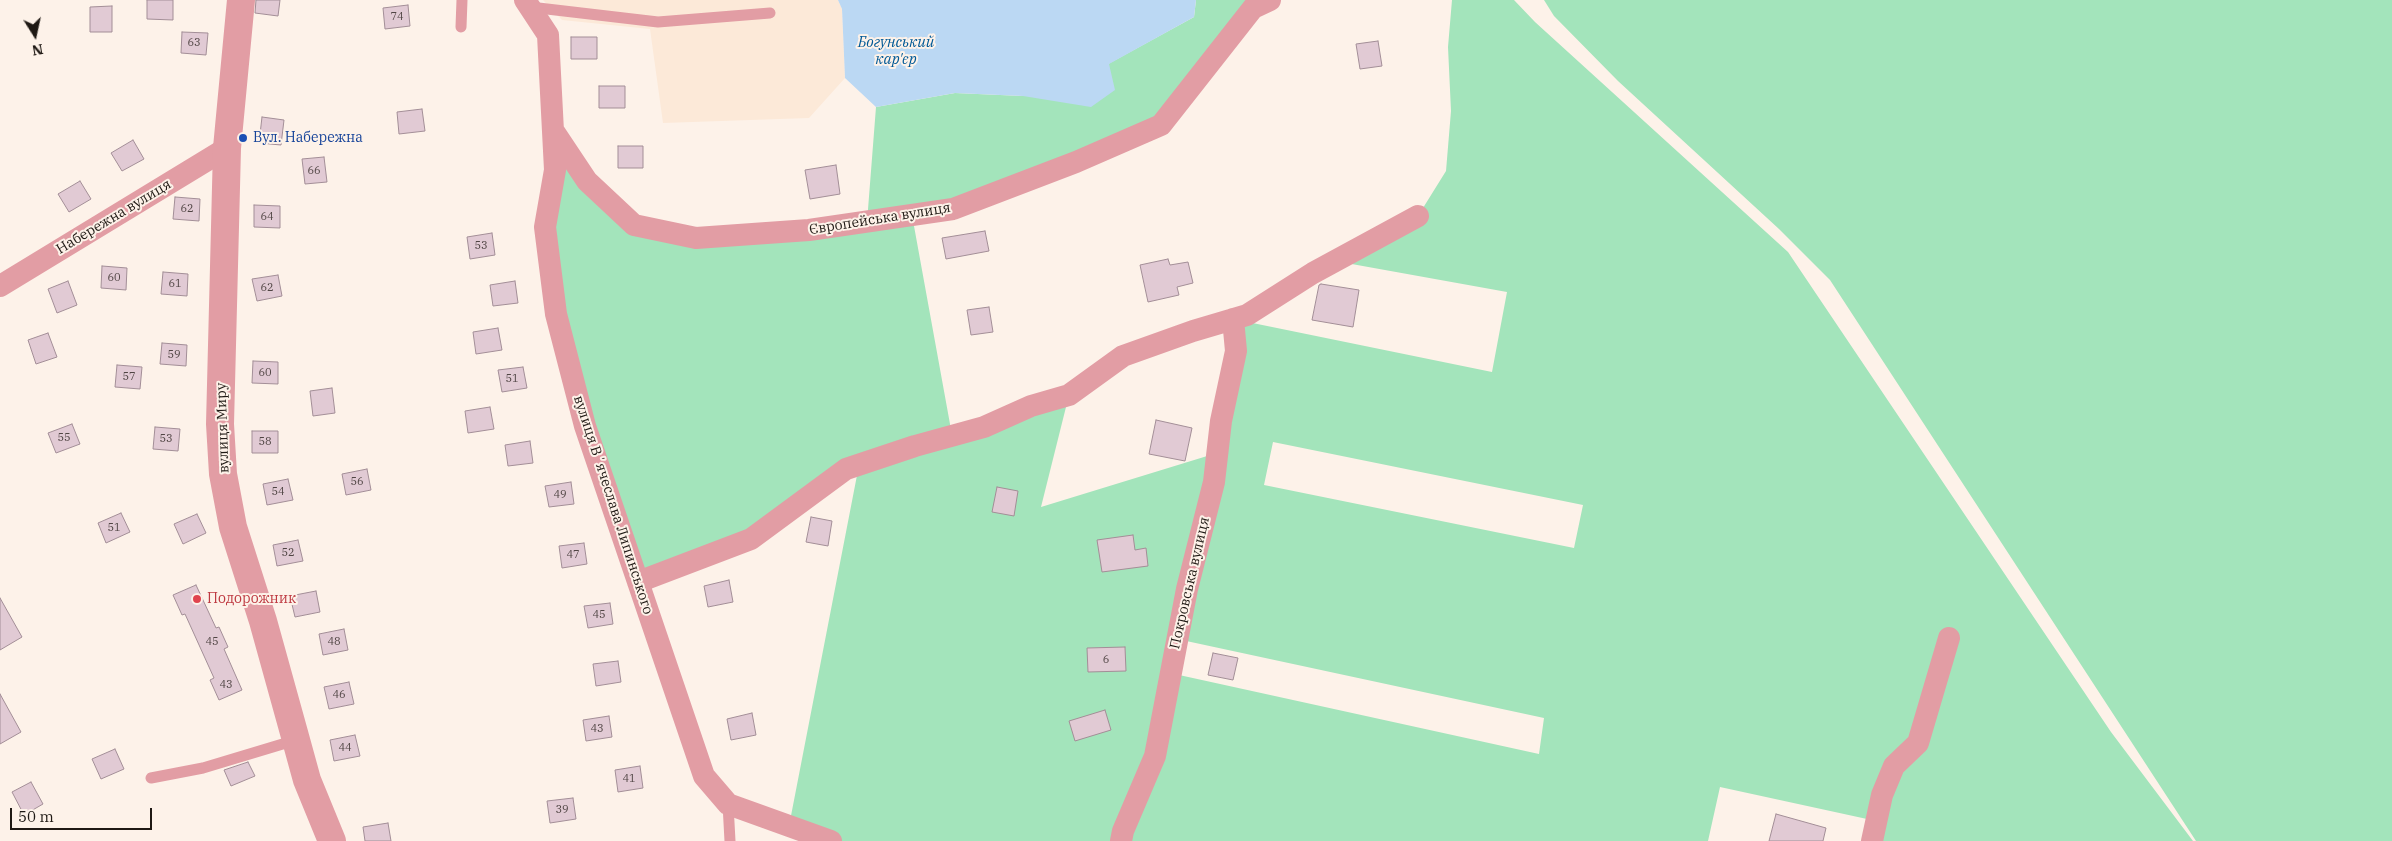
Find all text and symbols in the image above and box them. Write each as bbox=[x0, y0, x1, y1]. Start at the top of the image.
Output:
north arrow bbox=[10, 10, 60, 60]
house number: 74 bbox=[390, 10, 404, 24]
water label: Богунський кар'єр bbox=[858, 34, 934, 69]
house number: 63 bbox=[187, 36, 201, 50]
text: N bbox=[31, 40, 45, 60]
place label: Вул. Набережна bbox=[253, 130, 363, 146]
marker: Вул. Набережна bbox=[237, 132, 249, 144]
house number: 66 bbox=[307, 164, 321, 178]
street label: Набережна вулиця bbox=[53, 176, 175, 258]
street label: Європейська вулиця bbox=[808, 200, 952, 238]
house number: 62 bbox=[180, 202, 194, 216]
house number: 64 bbox=[260, 210, 274, 224]
house number: 53 bbox=[474, 239, 488, 253]
house number: 60 bbox=[107, 271, 121, 285]
house number: 61 bbox=[168, 277, 182, 291]
house number: 62 bbox=[260, 281, 274, 295]
house number: 59 bbox=[167, 348, 181, 362]
house number: 60 bbox=[258, 366, 272, 380]
house number: 57 bbox=[122, 370, 136, 384]
house number: 51 bbox=[505, 372, 519, 386]
street label: вулиця Миру bbox=[213, 383, 233, 473]
street label: вулиця Вʼячеслава Липинського bbox=[570, 393, 656, 617]
house number: 55 bbox=[57, 431, 71, 445]
house number: 53 bbox=[159, 432, 173, 446]
house number: 58 bbox=[258, 435, 272, 449]
house number: 56 bbox=[350, 475, 364, 489]
house number: 54 bbox=[271, 485, 285, 499]
house number: 49 bbox=[553, 488, 567, 502]
street label: Покровська вулиця bbox=[1167, 515, 1213, 651]
house number: 51 bbox=[107, 521, 121, 535]
house number: 52 bbox=[281, 546, 295, 560]
house number: 47 bbox=[566, 548, 580, 562]
place label: Подорожник bbox=[207, 591, 296, 607]
marker: Подорожник bbox=[191, 593, 203, 605]
house number: 45 bbox=[592, 608, 606, 622]
house number: 45 bbox=[205, 635, 219, 649]
house number: 48 bbox=[327, 635, 341, 649]
house number: 6 bbox=[1103, 653, 1109, 667]
house number: 43 bbox=[219, 678, 233, 692]
house number: 46 bbox=[332, 688, 346, 702]
house number: 43 bbox=[590, 722, 604, 736]
house number: 44 bbox=[338, 741, 352, 755]
house number: 41 bbox=[622, 772, 636, 786]
scale bar bbox=[12, 798, 155, 830]
house number: 39 bbox=[555, 803, 569, 817]
text: 50 m bbox=[18, 807, 54, 826]

